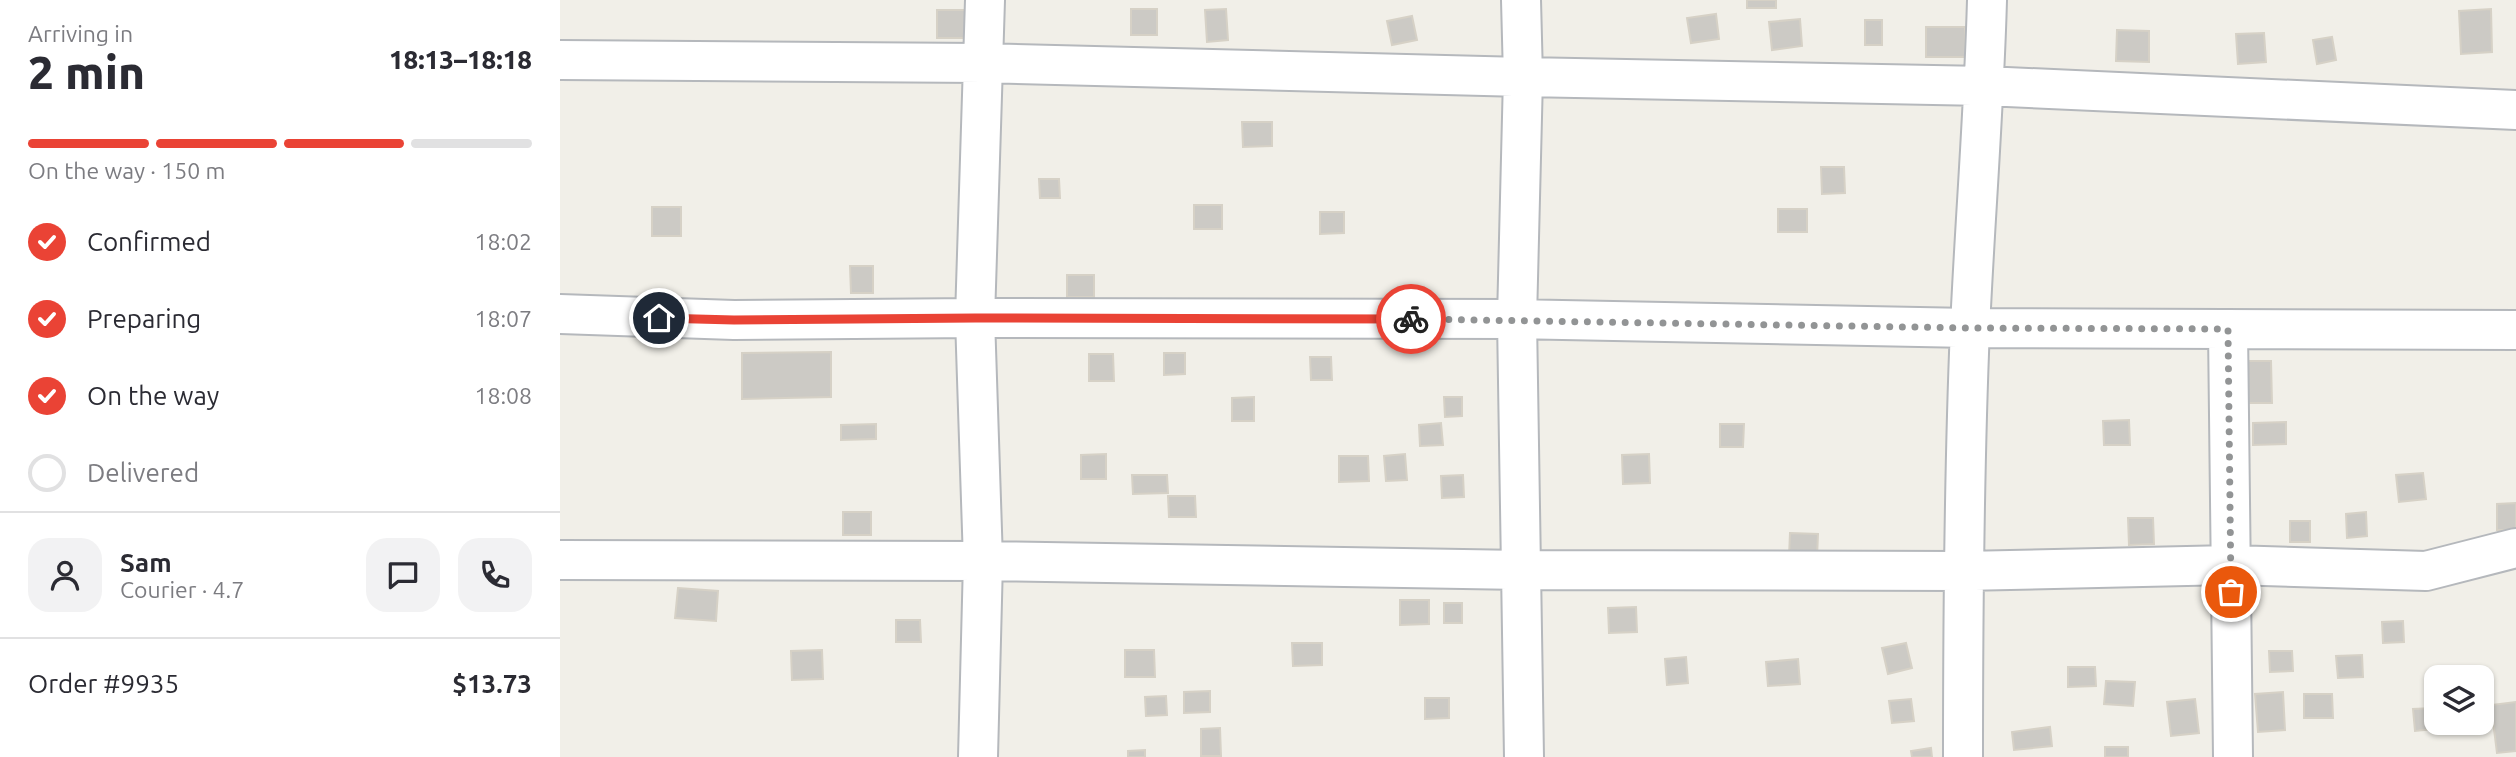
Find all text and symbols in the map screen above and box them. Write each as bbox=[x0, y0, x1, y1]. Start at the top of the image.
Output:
text: Arriving in bbox=[28, 21, 133, 46]
text: 18:13–18:18 bbox=[389, 45, 532, 74]
text: 2 min bbox=[28, 46, 145, 98]
text: On the way · 150 m bbox=[28, 158, 225, 183]
icon: check bbox=[28, 223, 66, 261]
text: Confirmed bbox=[87, 227, 211, 256]
text: 18:02 bbox=[474, 229, 532, 254]
courier bbox=[1376, 284, 1446, 354]
pin bbox=[629, 288, 689, 348]
icon: home bbox=[640, 299, 678, 337]
icon: check bbox=[28, 300, 66, 338]
icon: bike bbox=[1392, 300, 1430, 338]
text: Preparing bbox=[87, 304, 201, 333]
text: 18:07 bbox=[474, 306, 532, 331]
icon: check bbox=[28, 377, 66, 415]
text: On the way bbox=[87, 381, 219, 410]
text: 18:08 bbox=[474, 383, 532, 408]
text: Delivered bbox=[87, 458, 199, 487]
button: person bbox=[28, 538, 102, 612]
button: chat bbox=[366, 538, 440, 612]
button: phone bbox=[458, 538, 532, 612]
text: Sam bbox=[120, 548, 172, 577]
pin bbox=[2201, 562, 2261, 622]
icon: bag bbox=[2212, 573, 2250, 611]
text: Courier · 4.7 bbox=[120, 577, 244, 602]
map controls bbox=[2424, 665, 2494, 735]
button: layers bbox=[2424, 665, 2494, 735]
text: Order #9935 bbox=[28, 669, 179, 698]
text: $13.73 bbox=[452, 669, 532, 698]

